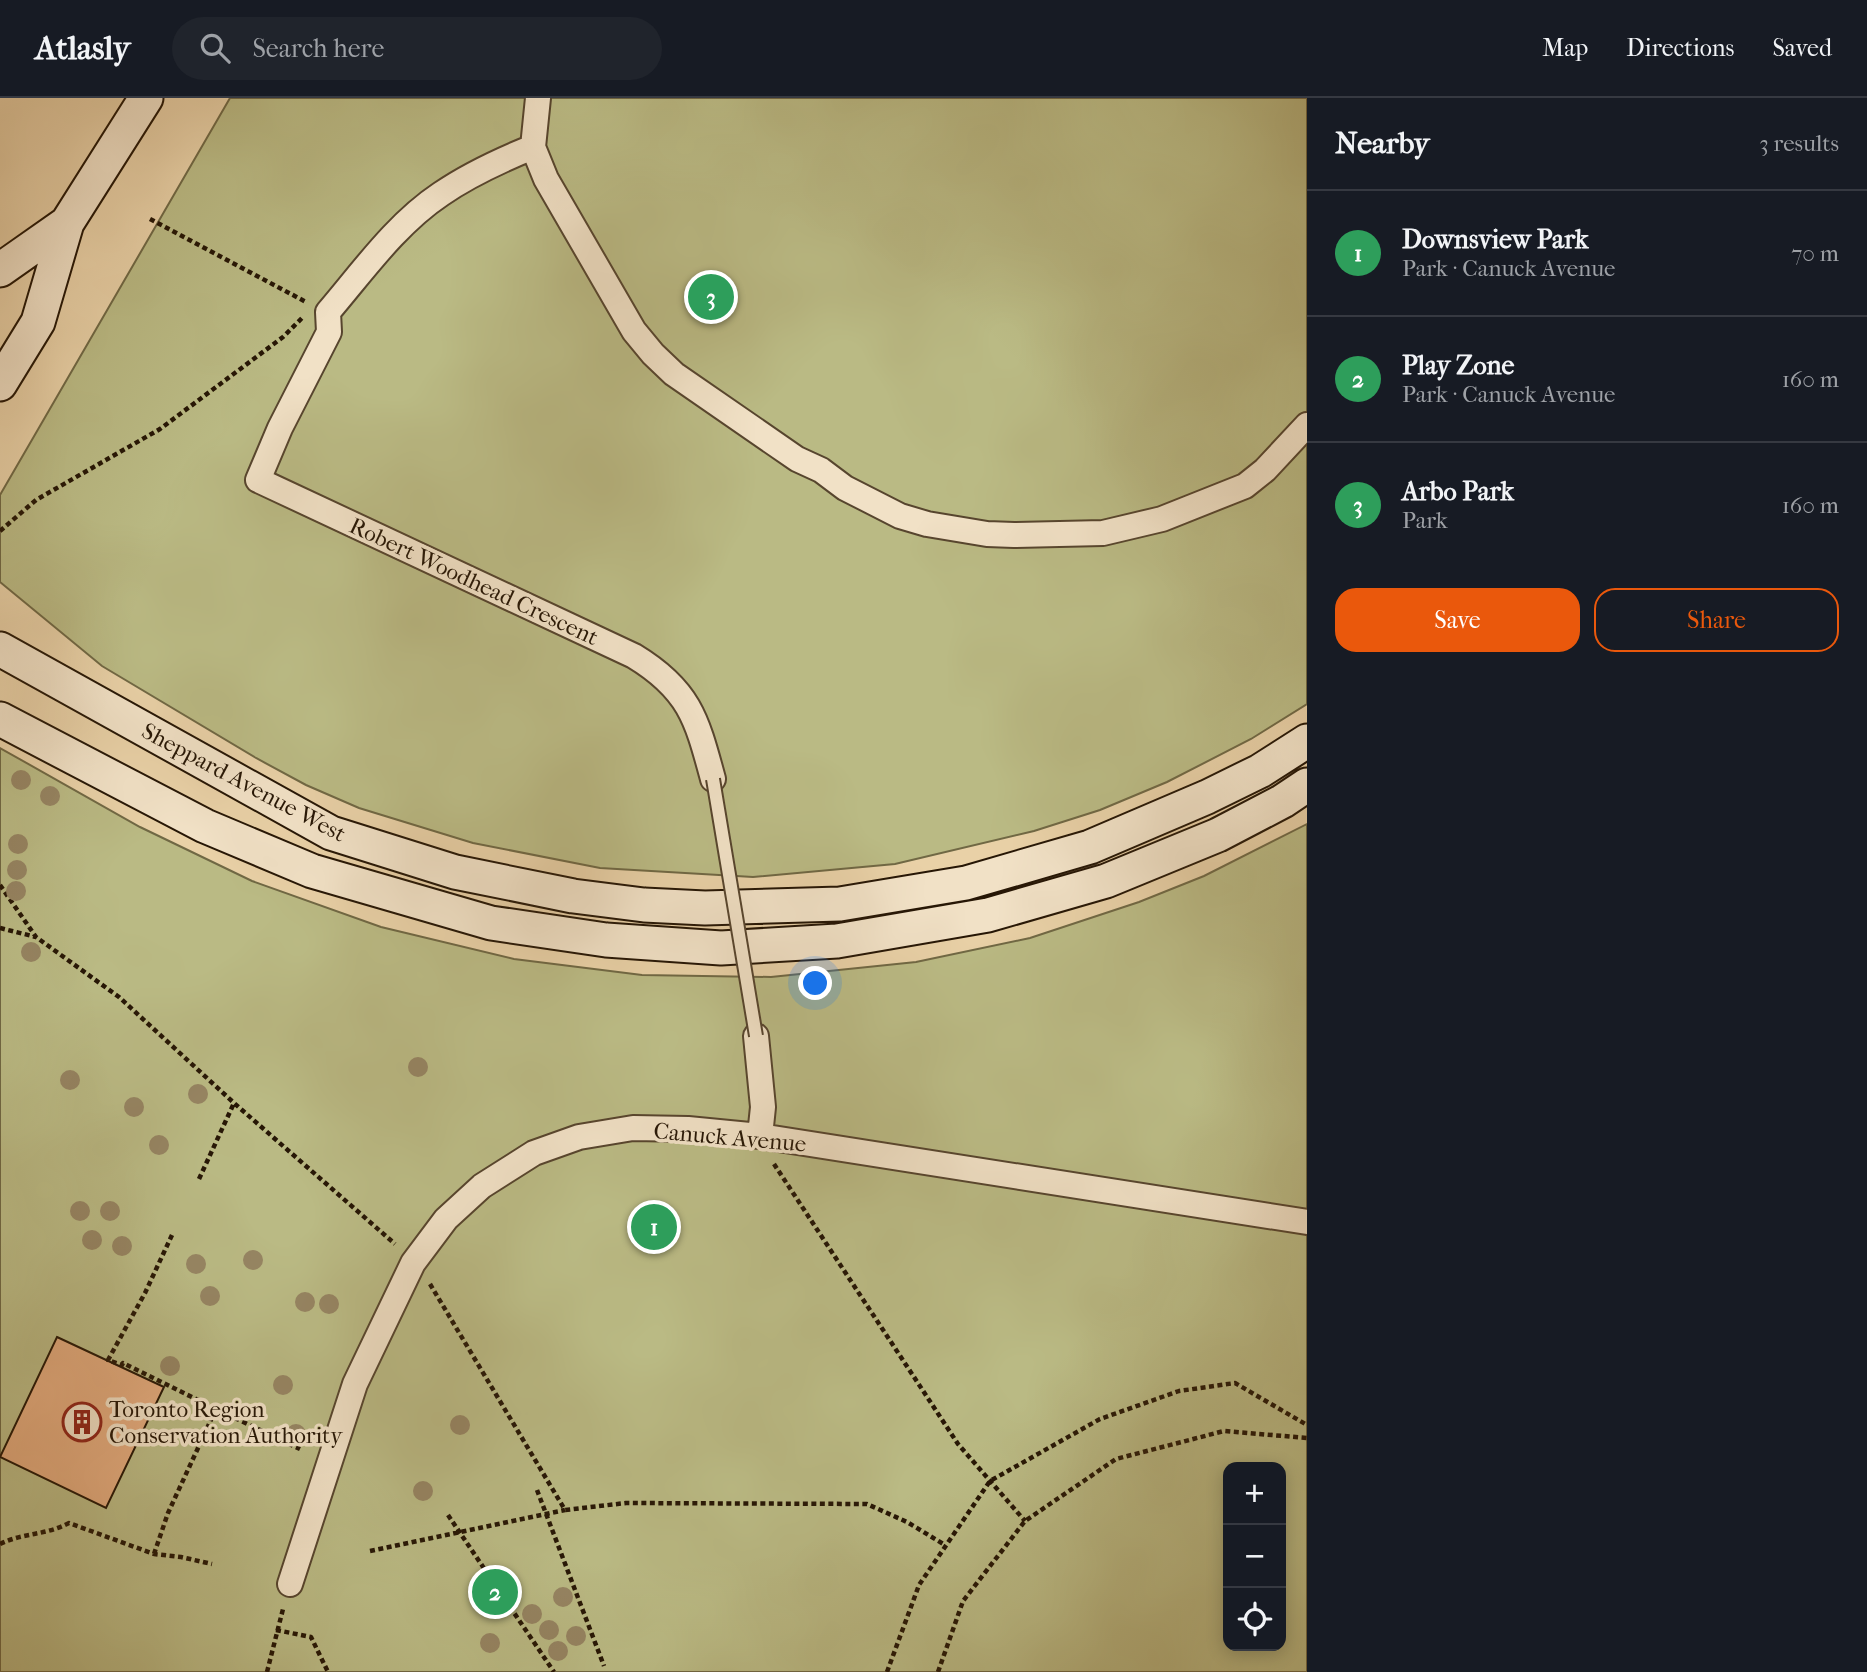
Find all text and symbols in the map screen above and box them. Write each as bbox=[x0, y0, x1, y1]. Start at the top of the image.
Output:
search box bbox=[172, 17, 662, 80]
text: Atlasly bbox=[35, 29, 130, 68]
icon: search bbox=[196, 29, 234, 67]
text: Search here bbox=[252, 33, 384, 64]
text: Map bbox=[1542, 34, 1588, 62]
text: Directions bbox=[1626, 34, 1734, 62]
text: Saved bbox=[1772, 34, 1832, 62]
text: Nearby bbox=[1335, 126, 1430, 161]
text: 3 results bbox=[1759, 130, 1839, 157]
text: Downsview Park bbox=[1402, 224, 1588, 255]
text: 1 bbox=[1354, 240, 1362, 267]
text: 70 m bbox=[1791, 240, 1839, 267]
text: Park · Canuck Avenue bbox=[1402, 255, 1615, 282]
pin: 3 bbox=[688, 271, 734, 323]
text: Play Zone bbox=[1402, 350, 1514, 381]
text: 2 bbox=[1352, 366, 1364, 393]
text: 160 m bbox=[1782, 366, 1839, 393]
text: Park · Canuck Avenue bbox=[1402, 381, 1615, 408]
text: Arbo Park bbox=[1402, 476, 1514, 507]
text: 3 bbox=[1353, 492, 1363, 519]
text: 160 m bbox=[1782, 492, 1839, 519]
text: Park bbox=[1402, 507, 1448, 534]
street label: Robert Woodhead Crescent bbox=[345, 512, 602, 651]
button: Save bbox=[1335, 588, 1580, 652]
button: Share bbox=[1594, 588, 1839, 652]
street label: Sheppard Avenue West bbox=[137, 717, 350, 848]
your location bbox=[798, 966, 832, 1000]
street label: Canuck Avenue bbox=[652, 1117, 807, 1158]
pin: 1 bbox=[631, 1201, 677, 1253]
place label: Toronto Region Conservation Authority bbox=[109, 1396, 343, 1449]
building icon: Toronto Region Conservation Authority bbox=[61, 1401, 103, 1443]
map controls bbox=[1223, 1462, 1286, 1651]
button: + bbox=[1223, 1462, 1286, 1525]
button: − bbox=[1223, 1525, 1286, 1588]
pin: 2 bbox=[472, 1566, 518, 1618]
button: locate bbox=[1223, 1588, 1286, 1651]

